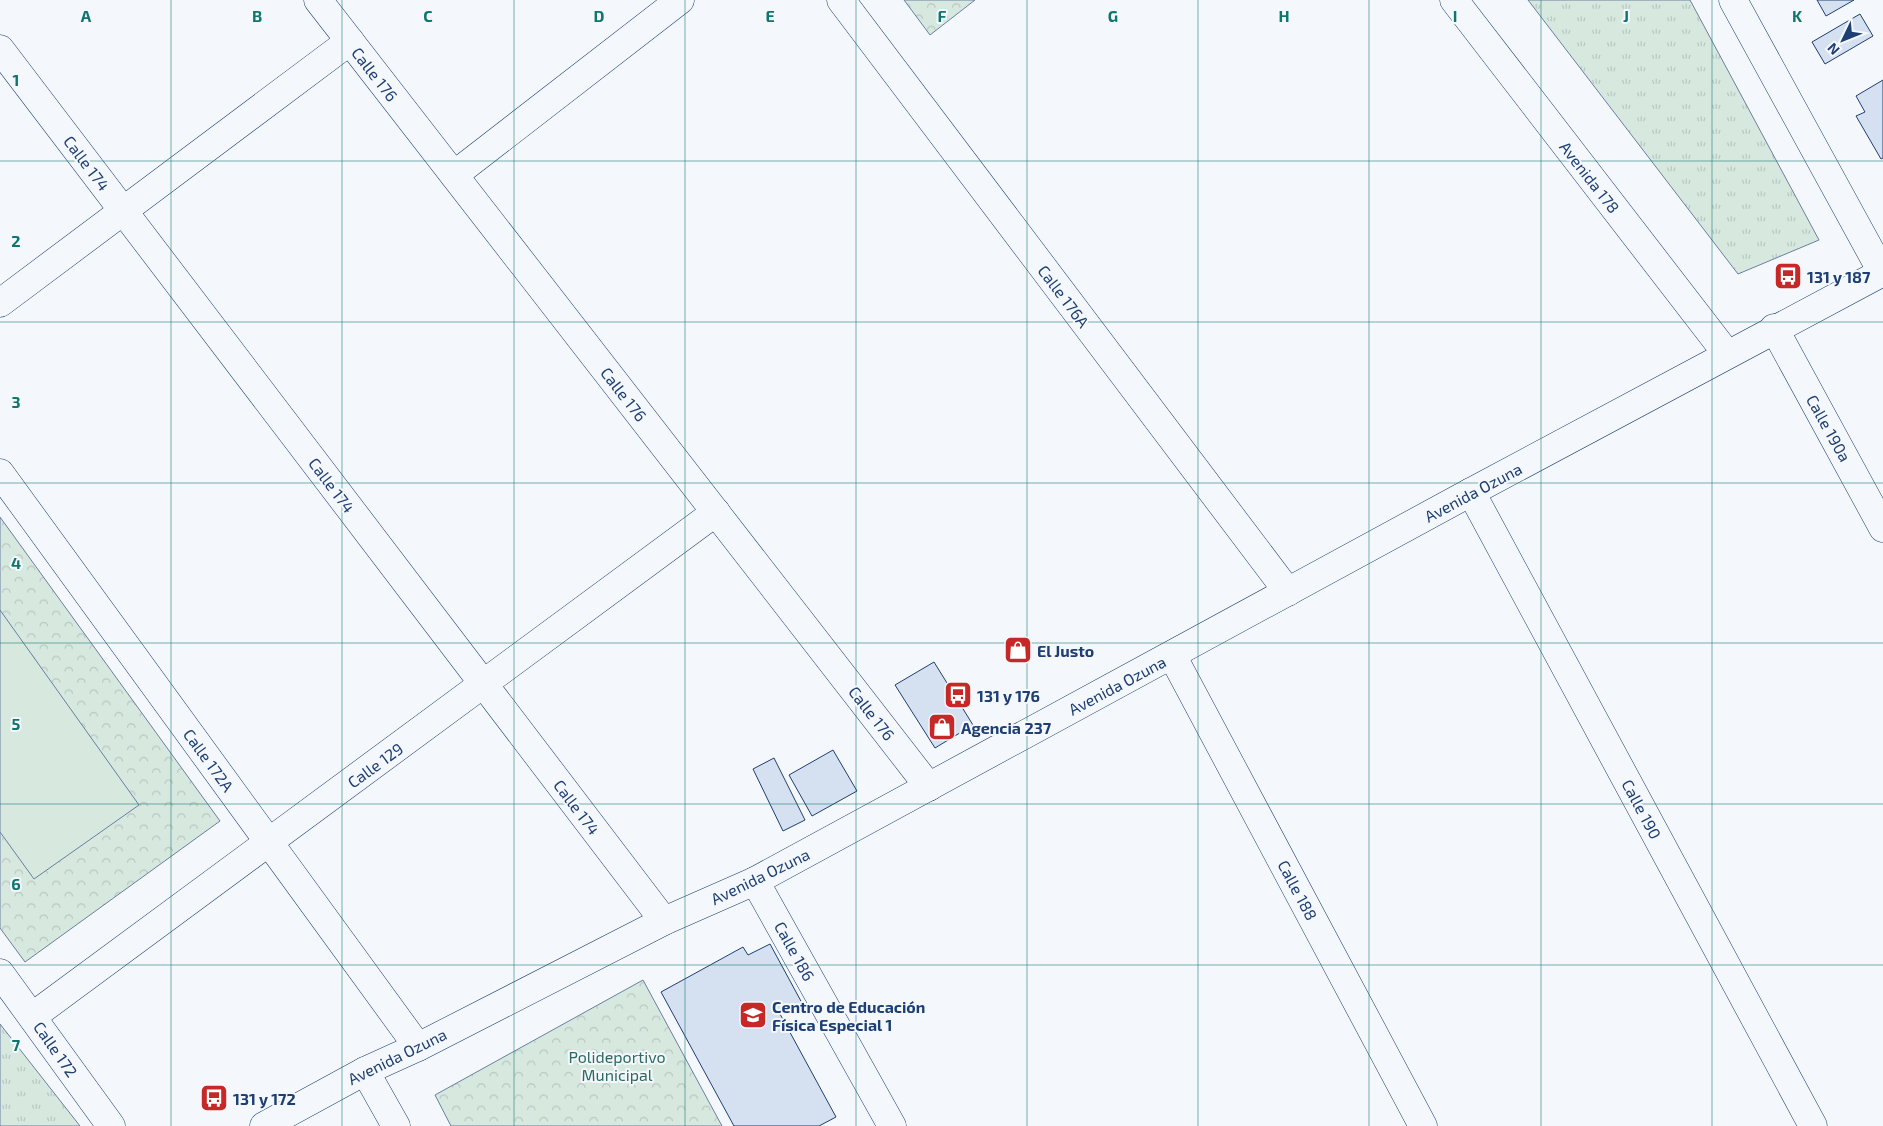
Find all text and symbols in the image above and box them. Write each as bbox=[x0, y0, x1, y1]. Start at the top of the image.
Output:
text: A bbox=[81, 6, 92, 25]
text: B bbox=[252, 6, 262, 25]
text: C bbox=[423, 6, 433, 25]
text: D bbox=[594, 6, 605, 25]
text: E bbox=[765, 6, 775, 25]
text: F bbox=[938, 6, 947, 25]
text: G bbox=[1108, 6, 1118, 25]
text: H bbox=[1278, 6, 1290, 25]
text: I bbox=[1453, 6, 1457, 25]
text: J bbox=[1623, 6, 1629, 25]
text: K bbox=[1792, 6, 1803, 25]
north arrow bbox=[1818, 15, 1868, 65]
text: N bbox=[1823, 40, 1843, 59]
street label: Calle 176 bbox=[348, 43, 402, 105]
text: 1 bbox=[13, 70, 19, 89]
street label: Calle 174 bbox=[60, 132, 114, 194]
street label: Avenida 178 bbox=[1556, 137, 1624, 217]
text: 2 bbox=[11, 231, 21, 250]
street label: Calle 176A bbox=[1034, 261, 1094, 331]
bus stop icon: 131 y 187 bbox=[1773, 261, 1803, 291]
place label: 131 y 187 bbox=[1807, 267, 1871, 287]
street label: Calle 176 bbox=[597, 363, 651, 425]
street label: Calle 190a bbox=[1803, 391, 1855, 465]
text: 3 bbox=[11, 392, 21, 411]
street label: Calle 174 bbox=[305, 454, 359, 516]
street label: Avenida Ozuna bbox=[1421, 458, 1525, 526]
text: 4 bbox=[11, 553, 21, 572]
shop icon: El Justo bbox=[1003, 635, 1033, 665]
place label: El Justo bbox=[1037, 641, 1094, 660]
street label: Avenida Ozuna bbox=[1065, 651, 1169, 719]
bus stop icon: 131 y 176 bbox=[943, 680, 973, 710]
street label: Calle 176 bbox=[845, 682, 899, 744]
place label: 131 y 176 bbox=[977, 686, 1040, 706]
shop icon: Agencia 237 bbox=[927, 712, 957, 742]
text: 5 bbox=[12, 714, 21, 733]
place label: Agencia 237 bbox=[961, 718, 1052, 737]
street label: Calle 172A bbox=[180, 725, 238, 795]
street label: Calle 129 bbox=[343, 738, 407, 792]
street label: Calle 174 bbox=[550, 776, 604, 838]
street label: Calle 190 bbox=[1618, 776, 1666, 842]
street label: Avenida Ozuna bbox=[708, 844, 812, 908]
street label: Calle 188 bbox=[1274, 857, 1322, 923]
text: 6 bbox=[11, 874, 21, 893]
street label: Calle 186 bbox=[771, 918, 819, 984]
place label: Centro de Educación Física Especial 1 bbox=[772, 997, 925, 1034]
school or university icon: Centro de Educación Física Especial 1 bbox=[738, 1000, 768, 1030]
street label: Calle 172 bbox=[30, 1018, 82, 1080]
street label: Avenida Ozuna bbox=[345, 1024, 449, 1088]
text: 7 bbox=[12, 1035, 21, 1054]
park label: Polideportivo Municipal bbox=[568, 1047, 666, 1084]
bus stop icon: 131 y 172 bbox=[199, 1083, 229, 1113]
place label: 131 y 172 bbox=[233, 1089, 296, 1109]

